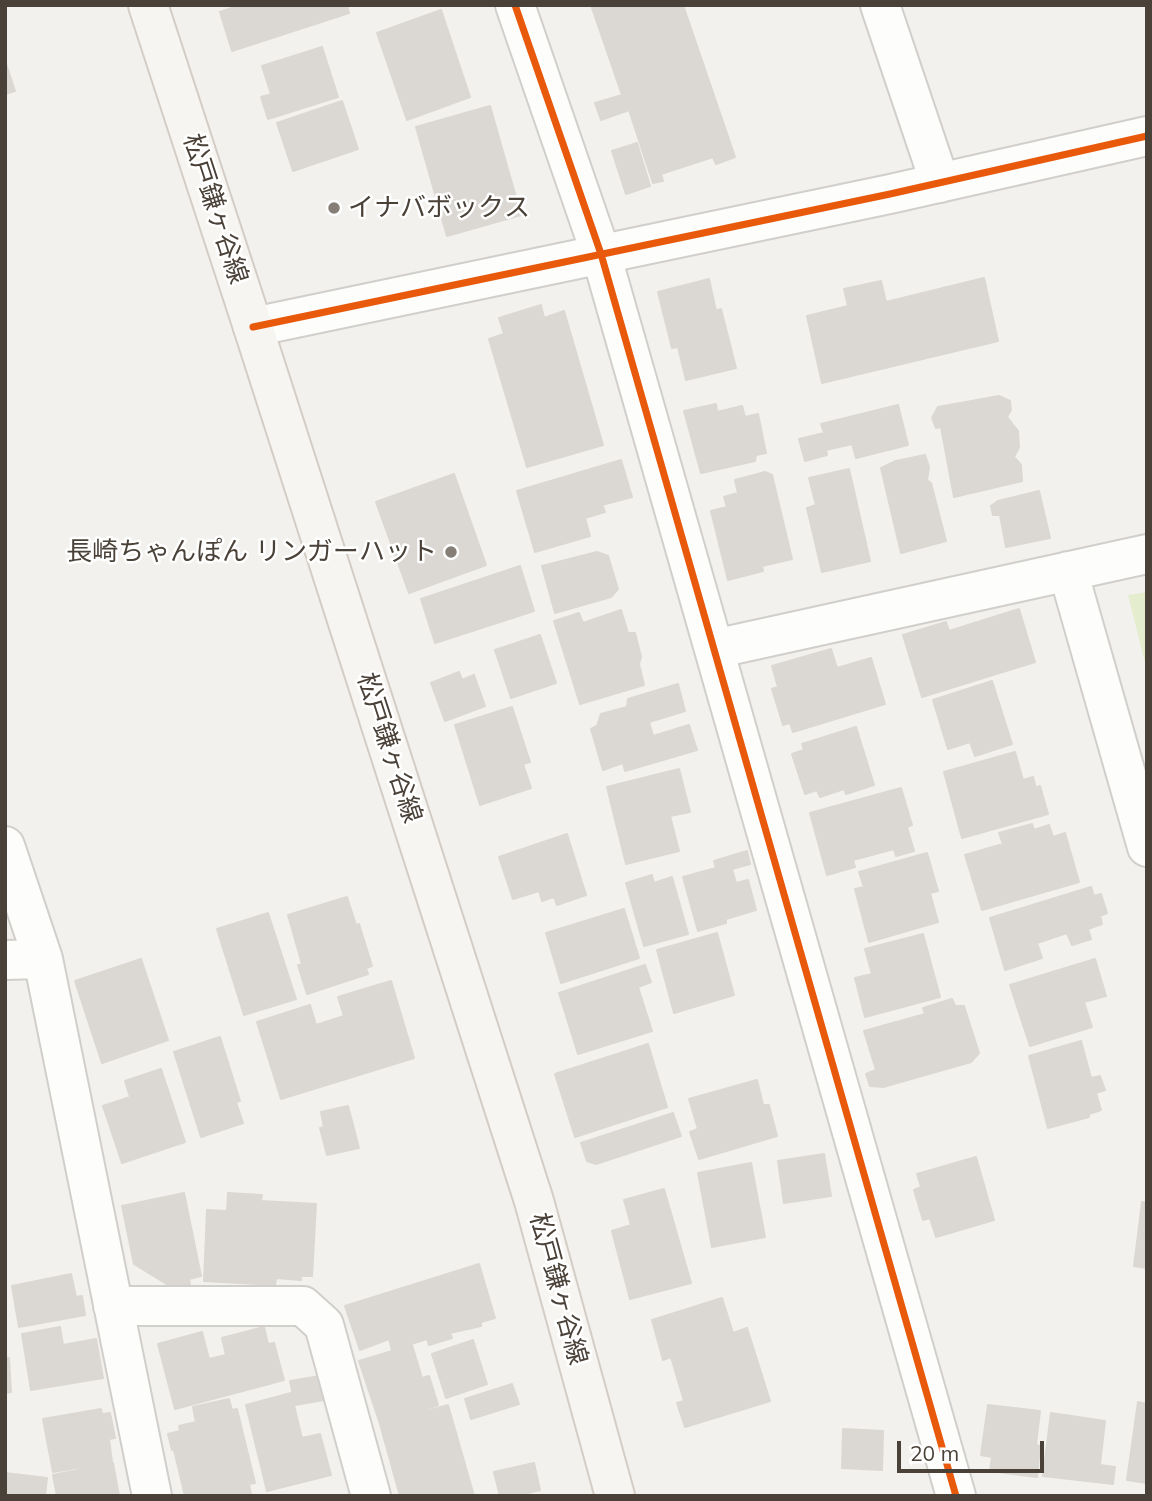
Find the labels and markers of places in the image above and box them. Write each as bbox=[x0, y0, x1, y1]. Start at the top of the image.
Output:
place label: イナバボックス bbox=[348, 192, 530, 224]
marker: イナバボックス bbox=[326, 200, 342, 216]
place label: 長崎ちゃんぽん リンガーハット bbox=[66, 536, 437, 568]
marker: 長崎ちゃんぽん リンガーハット bbox=[443, 544, 459, 560]

